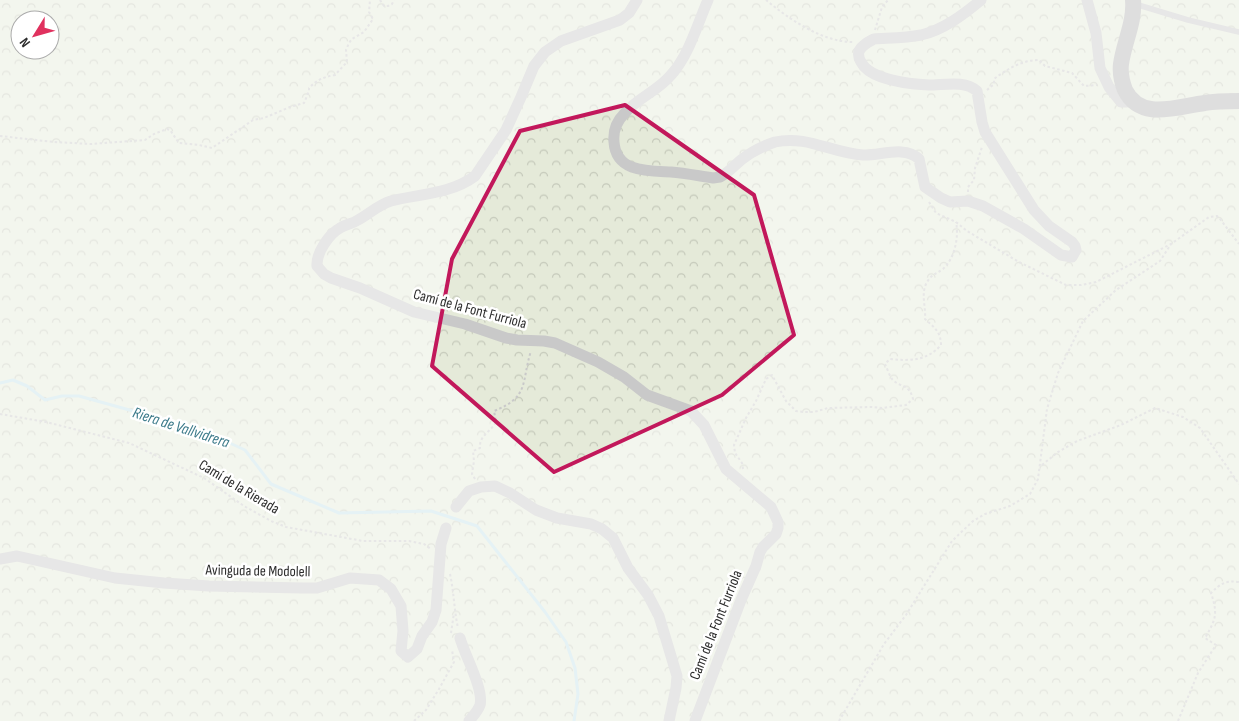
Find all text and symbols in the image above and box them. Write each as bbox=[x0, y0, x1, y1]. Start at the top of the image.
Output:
north arrow bbox=[10, 10, 60, 60]
text: N bbox=[16, 34, 34, 51]
street label: Camí de la Font Furriola bbox=[411, 285, 529, 333]
water label: Riera de Vallvidrera bbox=[130, 403, 232, 453]
street label: Camí de la Rierada bbox=[195, 455, 283, 519]
street label: Avinguda de Modolell bbox=[205, 561, 310, 581]
street label: Camí de la Font Furriola bbox=[685, 567, 747, 683]

